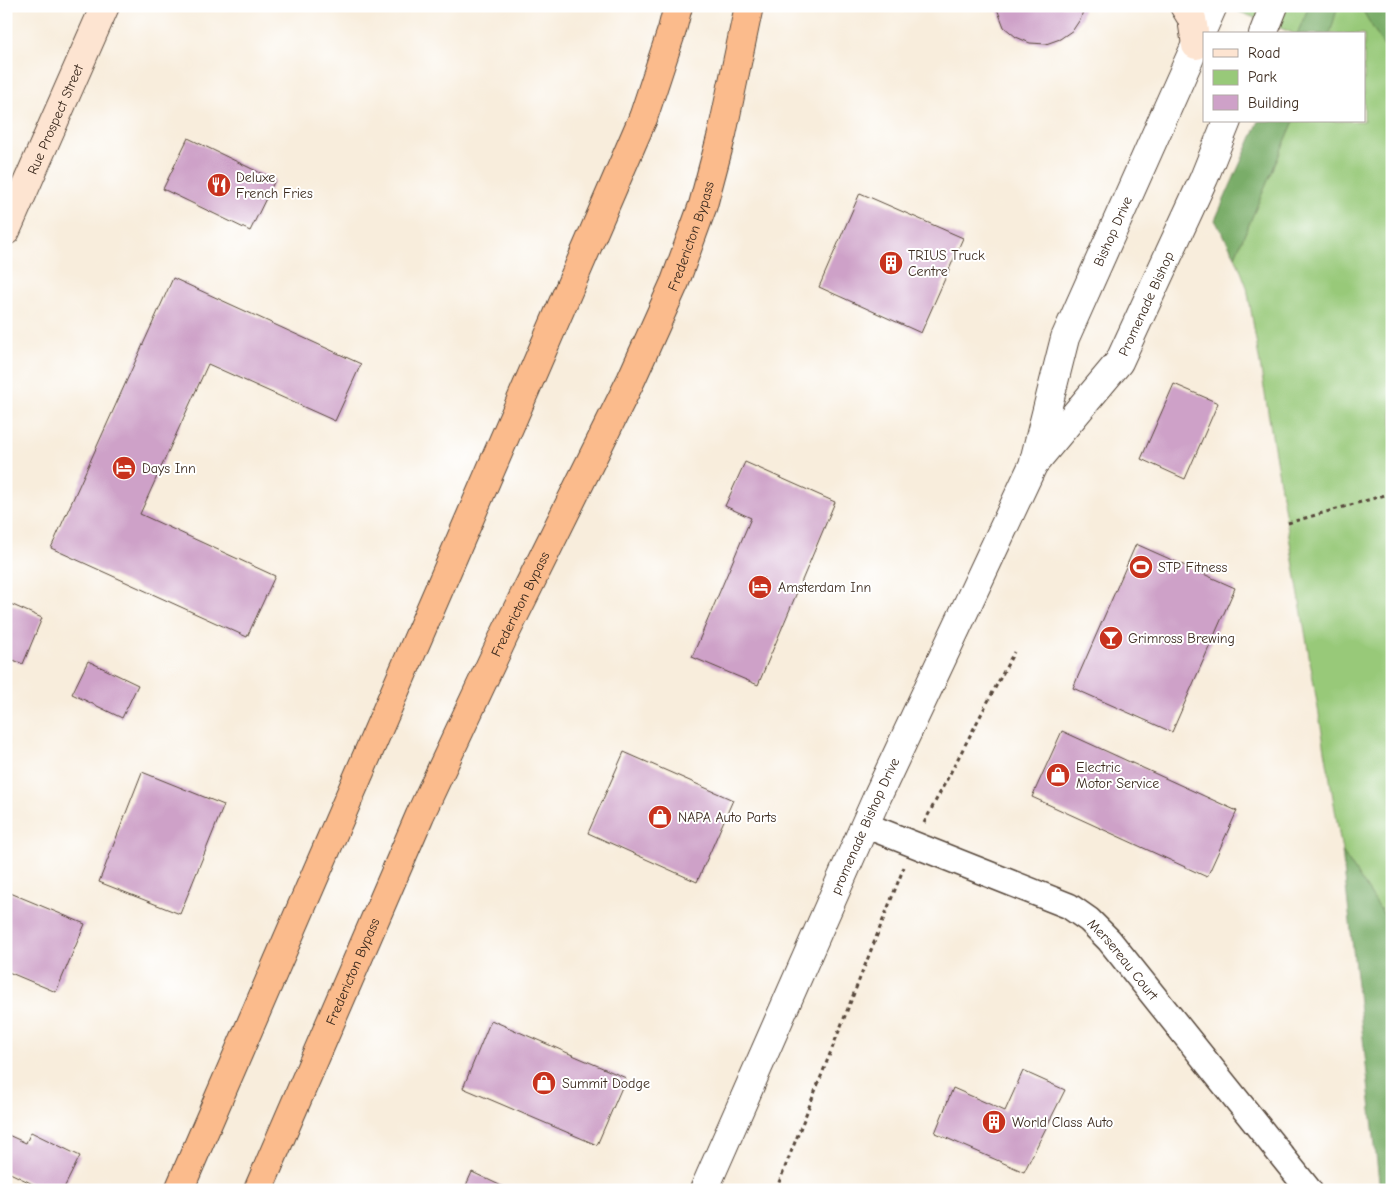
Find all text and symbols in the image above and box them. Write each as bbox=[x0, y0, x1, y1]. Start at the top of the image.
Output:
legend bbox=[1203, 32, 1366, 122]
text: Road bbox=[1248, 44, 1280, 62]
street label: Rue Prospect Street bbox=[24, 61, 88, 177]
text: Park bbox=[1248, 68, 1277, 86]
text: Building bbox=[1248, 94, 1299, 112]
place label: Deluxe French Fries bbox=[236, 169, 313, 202]
restaurant icon: Deluxe French Fries bbox=[206, 172, 232, 198]
street label: Fredericton Bypass bbox=[664, 179, 718, 294]
street label: Bishop Drive bbox=[1090, 194, 1136, 269]
place label: TRIUS Truck Centre bbox=[908, 247, 985, 280]
street label: Promenade Bishop bbox=[1115, 249, 1178, 359]
building icon: TRIUS Truck Centre bbox=[878, 250, 904, 276]
hotel icon: Days Inn bbox=[111, 455, 137, 481]
place label: Days Inn bbox=[142, 460, 196, 477]
street label: Fredericton Bypass bbox=[488, 549, 554, 660]
sports icon: STP Fitness bbox=[1128, 554, 1154, 580]
place label: STP Fitness bbox=[1158, 559, 1227, 576]
hotel icon: Amsterdam Inn bbox=[747, 574, 773, 600]
place label: Amsterdam Inn bbox=[778, 579, 871, 596]
bar icon: Grimross Brewing bbox=[1098, 625, 1124, 651]
place label: Grimross Brewing bbox=[1128, 630, 1235, 647]
street label: promenade Bishop Drive bbox=[827, 755, 903, 897]
place label: Electric Motor Service bbox=[1076, 759, 1159, 792]
shop icon: Electric Motor Service bbox=[1045, 762, 1071, 788]
shop icon: NAPA Auto Parts bbox=[647, 804, 673, 830]
place label: NAPA Auto Parts bbox=[678, 809, 776, 826]
street label: Fredericton Bypass bbox=[322, 915, 384, 1028]
street label: Mersereau Court bbox=[1084, 915, 1162, 1005]
shop icon: Summit Dodge bbox=[531, 1070, 557, 1096]
place label: Summit Dodge bbox=[562, 1075, 650, 1092]
building icon: World Class Auto bbox=[981, 1109, 1007, 1135]
place label: World Class Auto bbox=[1012, 1114, 1113, 1131]

